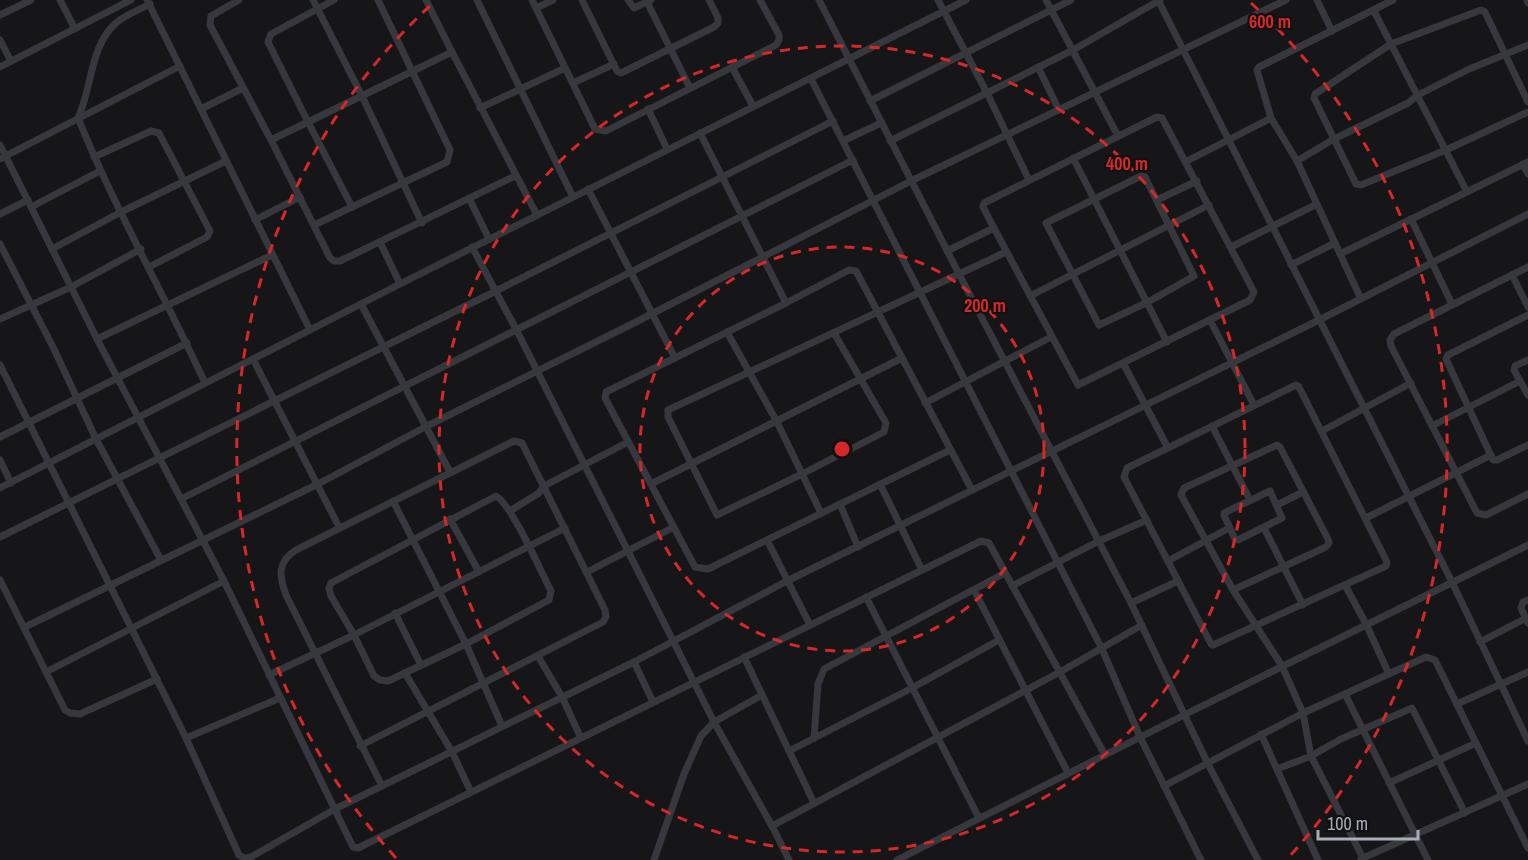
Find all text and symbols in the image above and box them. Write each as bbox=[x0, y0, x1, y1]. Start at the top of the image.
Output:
text: 600 m bbox=[1249, 9, 1291, 34]
text: 400 m bbox=[1106, 151, 1148, 176]
text: 200 m bbox=[964, 293, 1006, 318]
centre of rings bbox=[832, 439, 852, 459]
scale bar bbox=[1318, 803, 1418, 841]
text: 100 m bbox=[1327, 811, 1368, 836]

